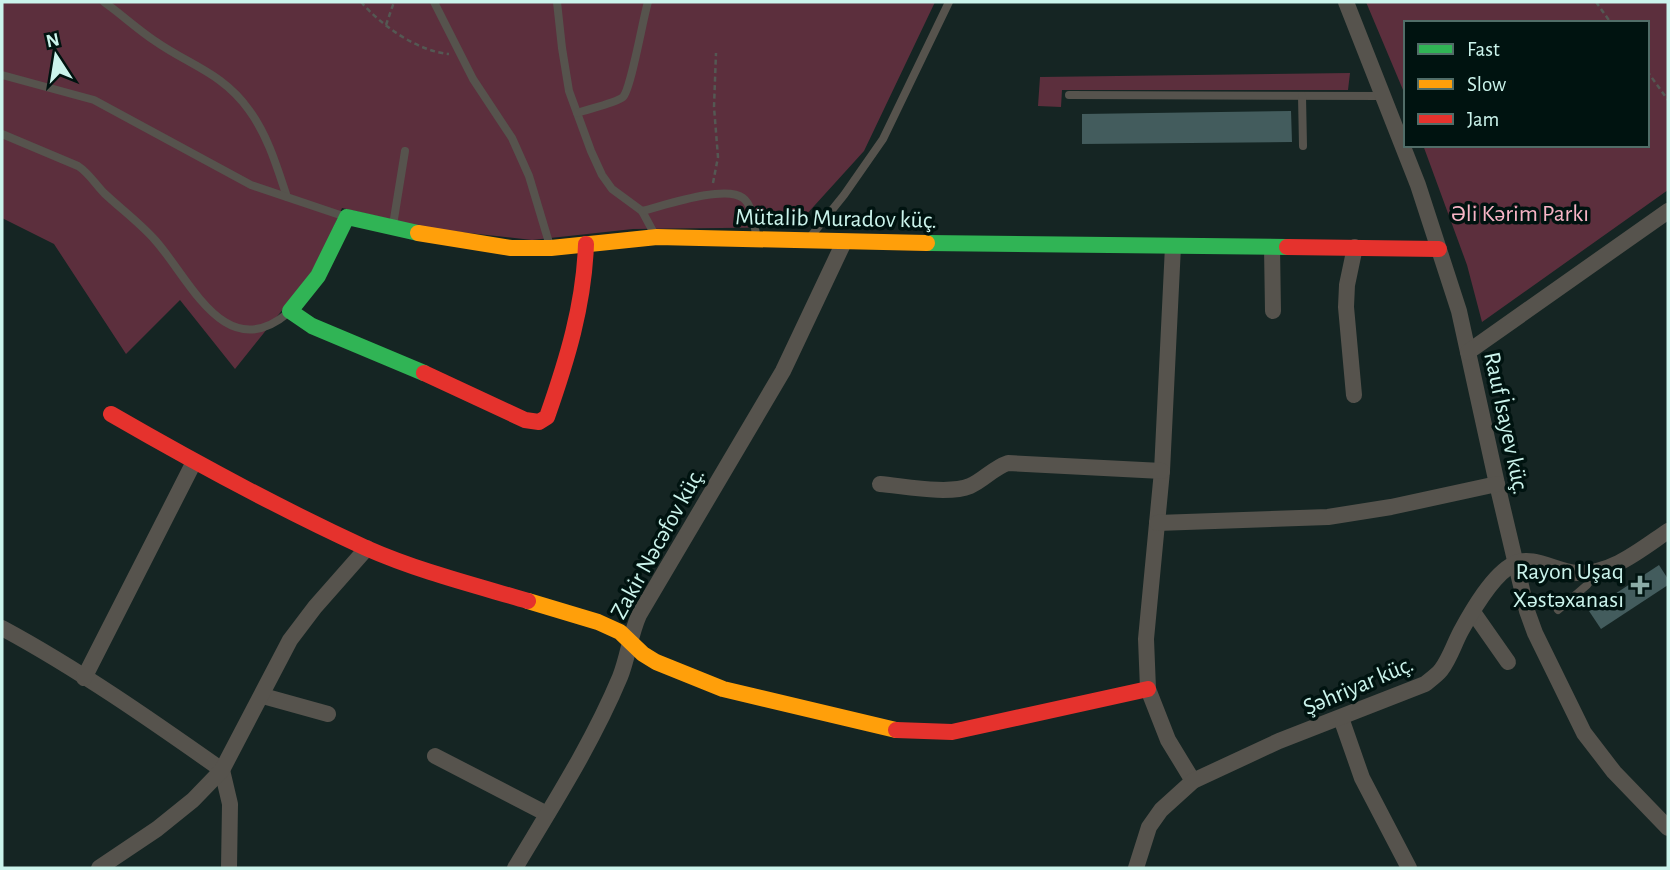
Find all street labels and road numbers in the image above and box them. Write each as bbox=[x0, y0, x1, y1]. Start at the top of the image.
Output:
street label: Mütalib Muradov küç. bbox=[735, 205, 937, 233]
street label: Rauf İsayev küç. bbox=[1479, 350, 1534, 497]
street label: Zakir Nəcəfov küç. bbox=[607, 464, 709, 623]
street label: Şəhriyar küç. bbox=[1300, 652, 1417, 720]

